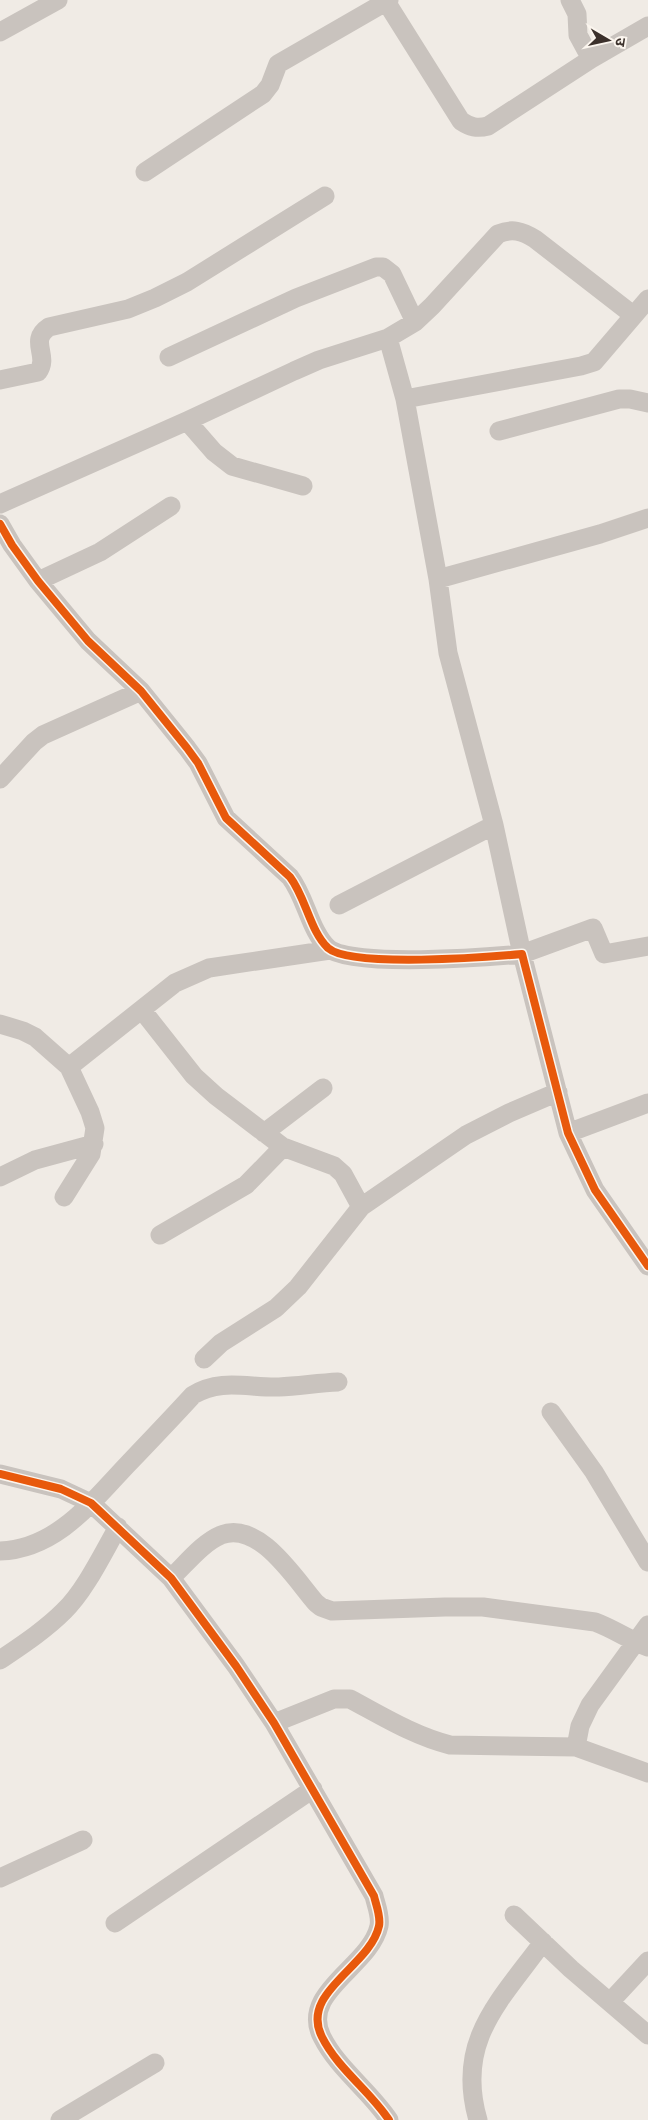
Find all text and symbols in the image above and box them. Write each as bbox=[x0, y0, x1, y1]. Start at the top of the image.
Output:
north arrow bbox=[583, 15, 633, 65]
text: उ bbox=[611, 37, 630, 48]

